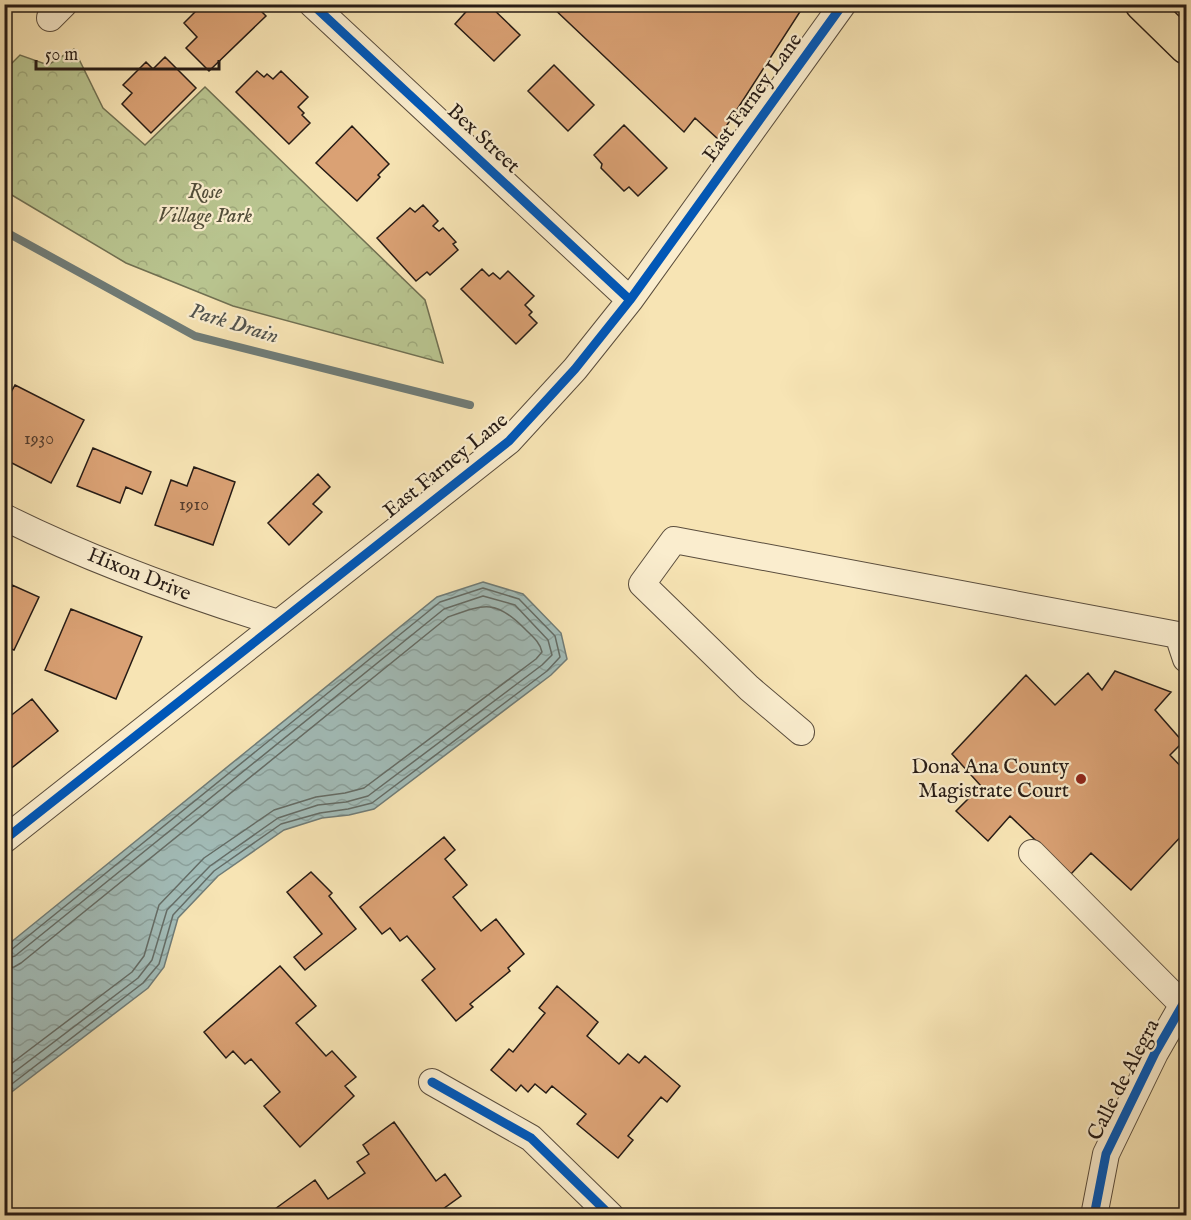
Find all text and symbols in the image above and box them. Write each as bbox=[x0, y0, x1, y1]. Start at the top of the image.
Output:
street label: East Farney Lane bbox=[697, 28, 809, 168]
scale bar bbox=[36, 33, 219, 71]
text: 50 m bbox=[45, 44, 78, 67]
street label: Bex Street bbox=[441, 98, 525, 180]
park label: Rose Village Park bbox=[158, 179, 253, 230]
water label: Park Drain bbox=[186, 297, 282, 351]
street label: East Farney Lane bbox=[378, 407, 514, 525]
house number: 1930 bbox=[24, 428, 54, 451]
house number: 1910 bbox=[179, 494, 209, 517]
street label: Hixon Drive bbox=[83, 542, 195, 608]
place label: Dona Ana County Magistrate Court bbox=[911, 754, 1070, 805]
marker: Dona Ana County Magistrate Court bbox=[1074, 772, 1088, 786]
street label: Calle de Alegra bbox=[1082, 1014, 1167, 1145]

